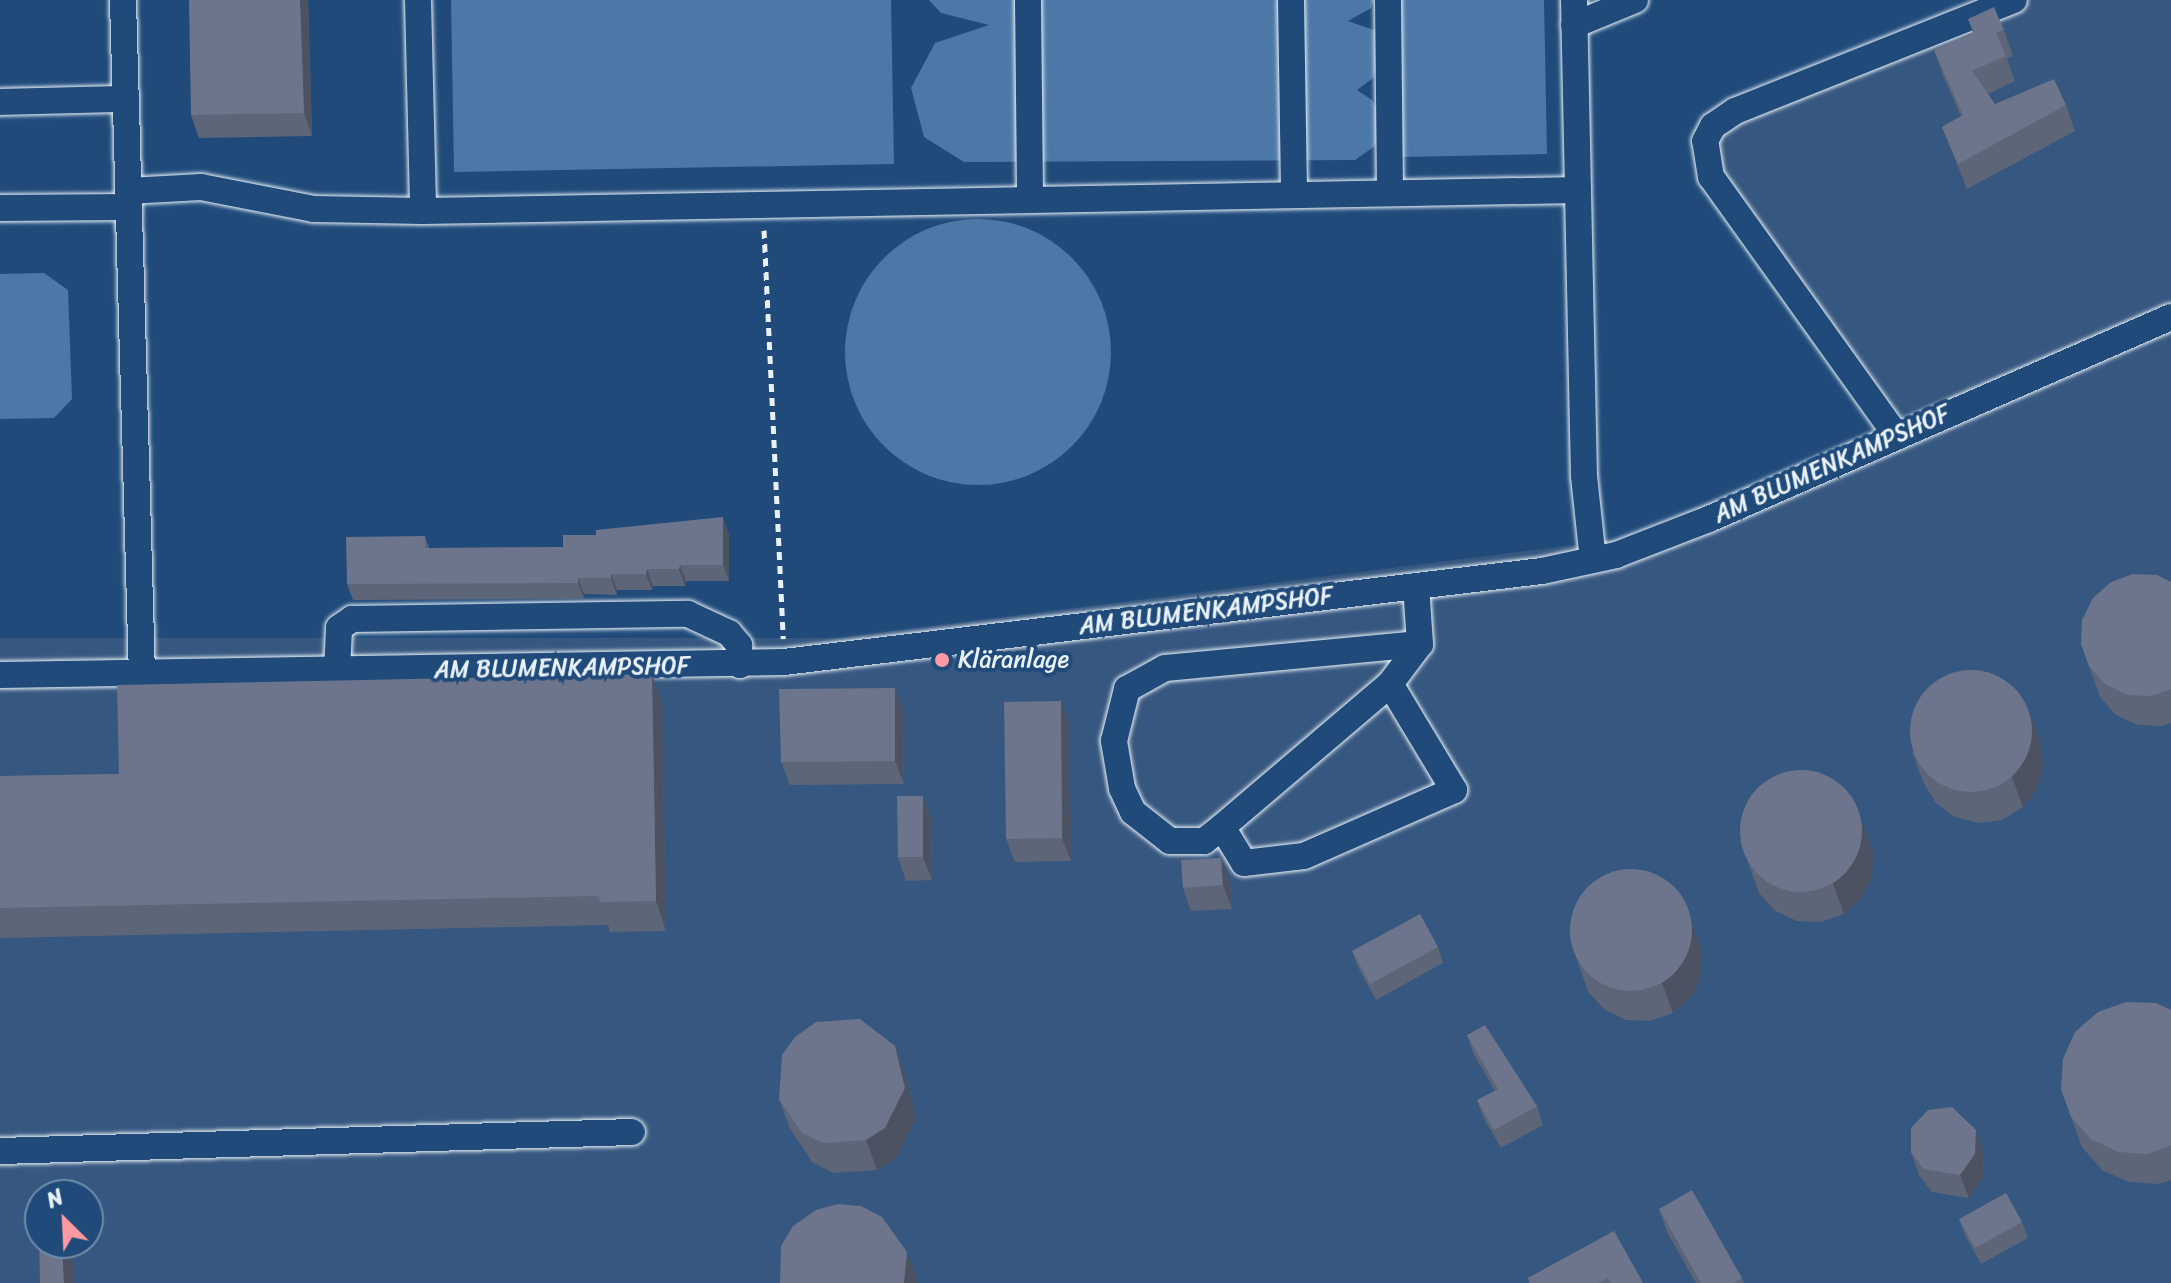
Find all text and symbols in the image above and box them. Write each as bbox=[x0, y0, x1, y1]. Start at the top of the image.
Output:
street label: AM BLUMENKAMPSHOF bbox=[1708, 398, 1956, 530]
street label: AM BLUMENKAMPSHOF bbox=[1076, 581, 1336, 641]
place label: Kläranlage bbox=[958, 646, 1069, 674]
street label: AM BLUMENKAMPSHOF bbox=[433, 651, 691, 685]
marker: Kläranlage bbox=[933, 651, 951, 669]
text: N bbox=[40, 1178, 70, 1219]
north arrow bbox=[24, 1179, 104, 1259]

